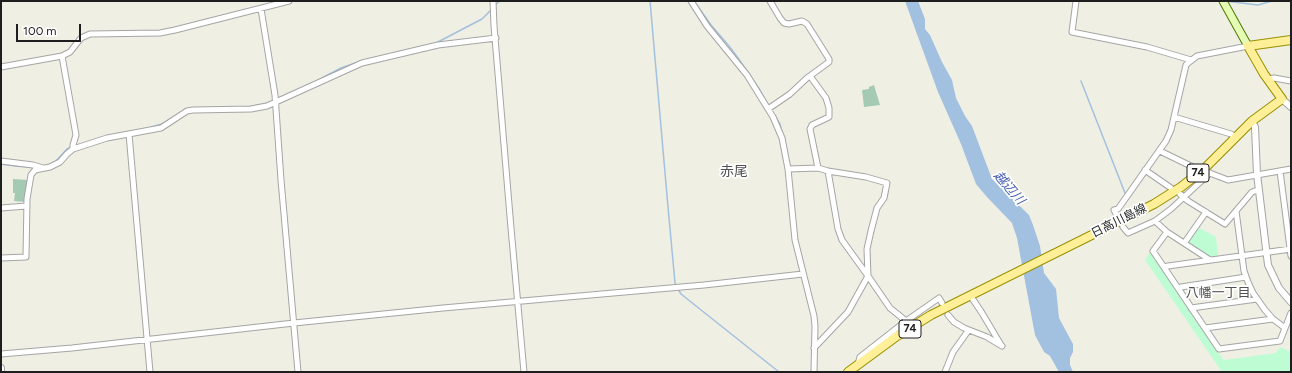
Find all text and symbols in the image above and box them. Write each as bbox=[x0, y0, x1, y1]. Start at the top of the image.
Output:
scale bar bbox=[18, 16, 83, 42]
text: 100 m bbox=[23, 24, 57, 38]
district label: 赤尾 bbox=[720, 164, 748, 180]
road number: 74 bbox=[1187, 164, 1209, 182]
water label: 越辺川 bbox=[990, 168, 1028, 208]
street label: 日高川島線 bbox=[1089, 201, 1149, 241]
district label: 八幡一丁目 bbox=[1186, 285, 1250, 301]
road number: 74 bbox=[899, 320, 921, 338]

